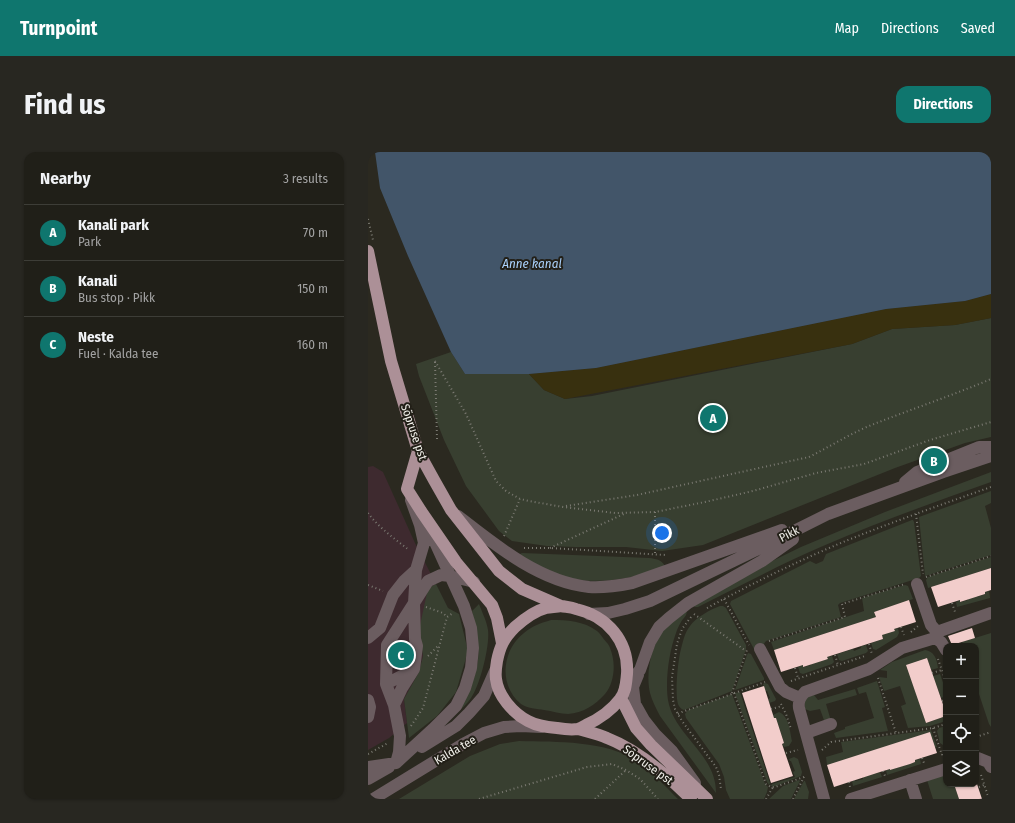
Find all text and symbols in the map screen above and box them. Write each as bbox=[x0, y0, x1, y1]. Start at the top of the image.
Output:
text: Turnpoint bbox=[20, 17, 97, 40]
text: Map bbox=[835, 20, 859, 37]
text: Directions bbox=[881, 20, 939, 37]
text: Saved bbox=[961, 20, 995, 37]
button: Directions bbox=[896, 86, 991, 123]
text: Find us bbox=[24, 88, 106, 121]
text: Nearby bbox=[40, 168, 91, 189]
text: 3 results bbox=[283, 171, 328, 186]
text: Kanali park bbox=[78, 216, 149, 234]
text: A bbox=[49, 225, 57, 240]
text: 70 m bbox=[303, 225, 328, 240]
text: Park bbox=[78, 234, 101, 249]
water label: Anne kanal bbox=[501, 256, 562, 271]
text: Kanali bbox=[78, 272, 117, 290]
text: B bbox=[49, 281, 57, 296]
text: 150 m bbox=[297, 281, 328, 296]
text: Bus stop · Pikk bbox=[78, 290, 155, 305]
text: Neste bbox=[78, 328, 114, 346]
text: C bbox=[50, 337, 56, 352]
text: 160 m bbox=[297, 337, 328, 352]
text: Fuel · Kalda tee bbox=[78, 346, 158, 361]
street label: Sõpruse pst bbox=[398, 402, 430, 462]
pin: A bbox=[700, 403, 726, 433]
pin: B bbox=[921, 446, 947, 476]
your location bbox=[652, 523, 672, 543]
street label: Pikk bbox=[777, 523, 802, 545]
pin: C bbox=[388, 640, 414, 670]
map controls bbox=[943, 643, 979, 787]
button: + bbox=[943, 643, 979, 679]
button: − bbox=[943, 679, 979, 715]
button: locate bbox=[943, 715, 979, 751]
street label: Kalda tee bbox=[432, 732, 478, 768]
street label: Sõpruse pst bbox=[620, 742, 676, 788]
button: layers bbox=[943, 751, 979, 787]

